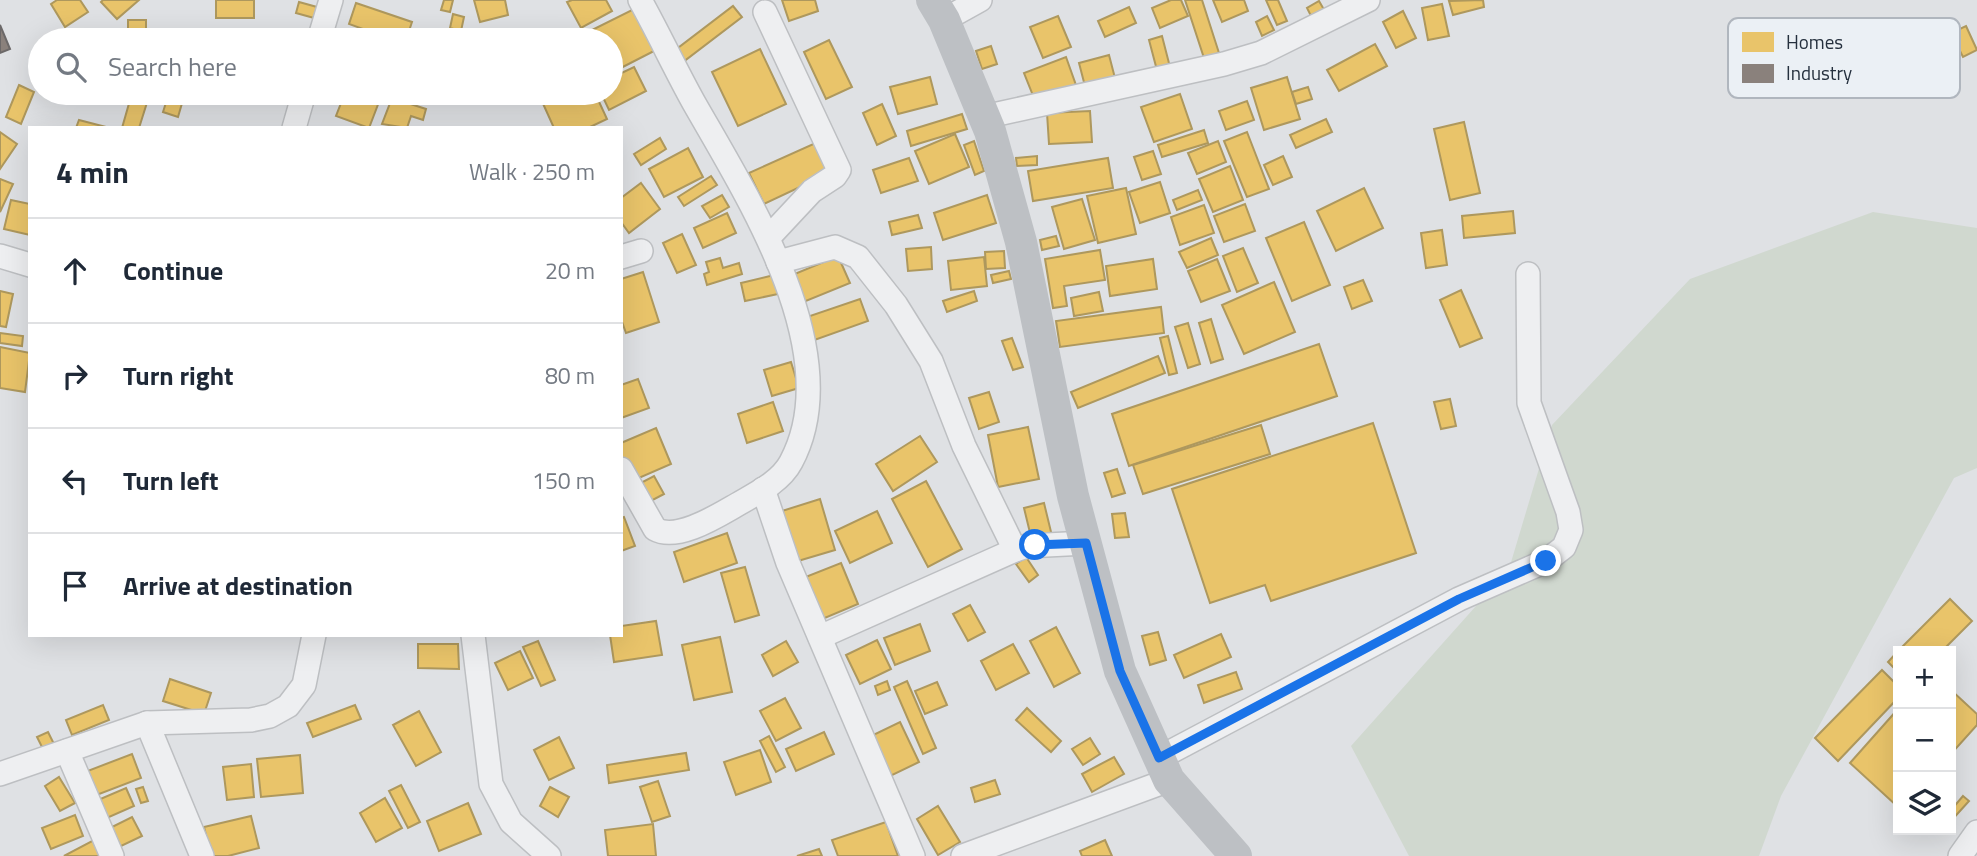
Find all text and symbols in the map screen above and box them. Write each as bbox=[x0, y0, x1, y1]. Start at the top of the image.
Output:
legend bbox=[1728, 18, 1960, 98]
text: Homes bbox=[1786, 27, 1843, 56]
search box bbox=[28, 28, 623, 105]
text: Search here bbox=[108, 47, 237, 86]
icon: search bbox=[52, 48, 90, 86]
text: Industry bbox=[1786, 58, 1852, 87]
text: 4 min bbox=[56, 149, 129, 195]
text: Walk · 250 m bbox=[469, 154, 595, 189]
text: Continue bbox=[123, 251, 223, 290]
icon: ahead bbox=[56, 252, 94, 290]
text: 20 m bbox=[545, 253, 595, 288]
text: Turn right bbox=[123, 356, 234, 395]
icon: right bbox=[56, 357, 94, 395]
text: 80 m bbox=[545, 358, 595, 393]
text: Turn left bbox=[123, 461, 218, 500]
icon: left bbox=[56, 462, 94, 500]
text: 150 m bbox=[532, 463, 595, 498]
route start bbox=[1019, 529, 1050, 560]
route end bbox=[1530, 545, 1561, 576]
text: Arrive at destination bbox=[123, 566, 353, 605]
icon: arrive bbox=[56, 567, 94, 605]
map controls bbox=[1893, 646, 1956, 835]
button: + bbox=[1893, 646, 1956, 709]
button: − bbox=[1893, 709, 1956, 772]
button: layers bbox=[1893, 772, 1956, 835]

